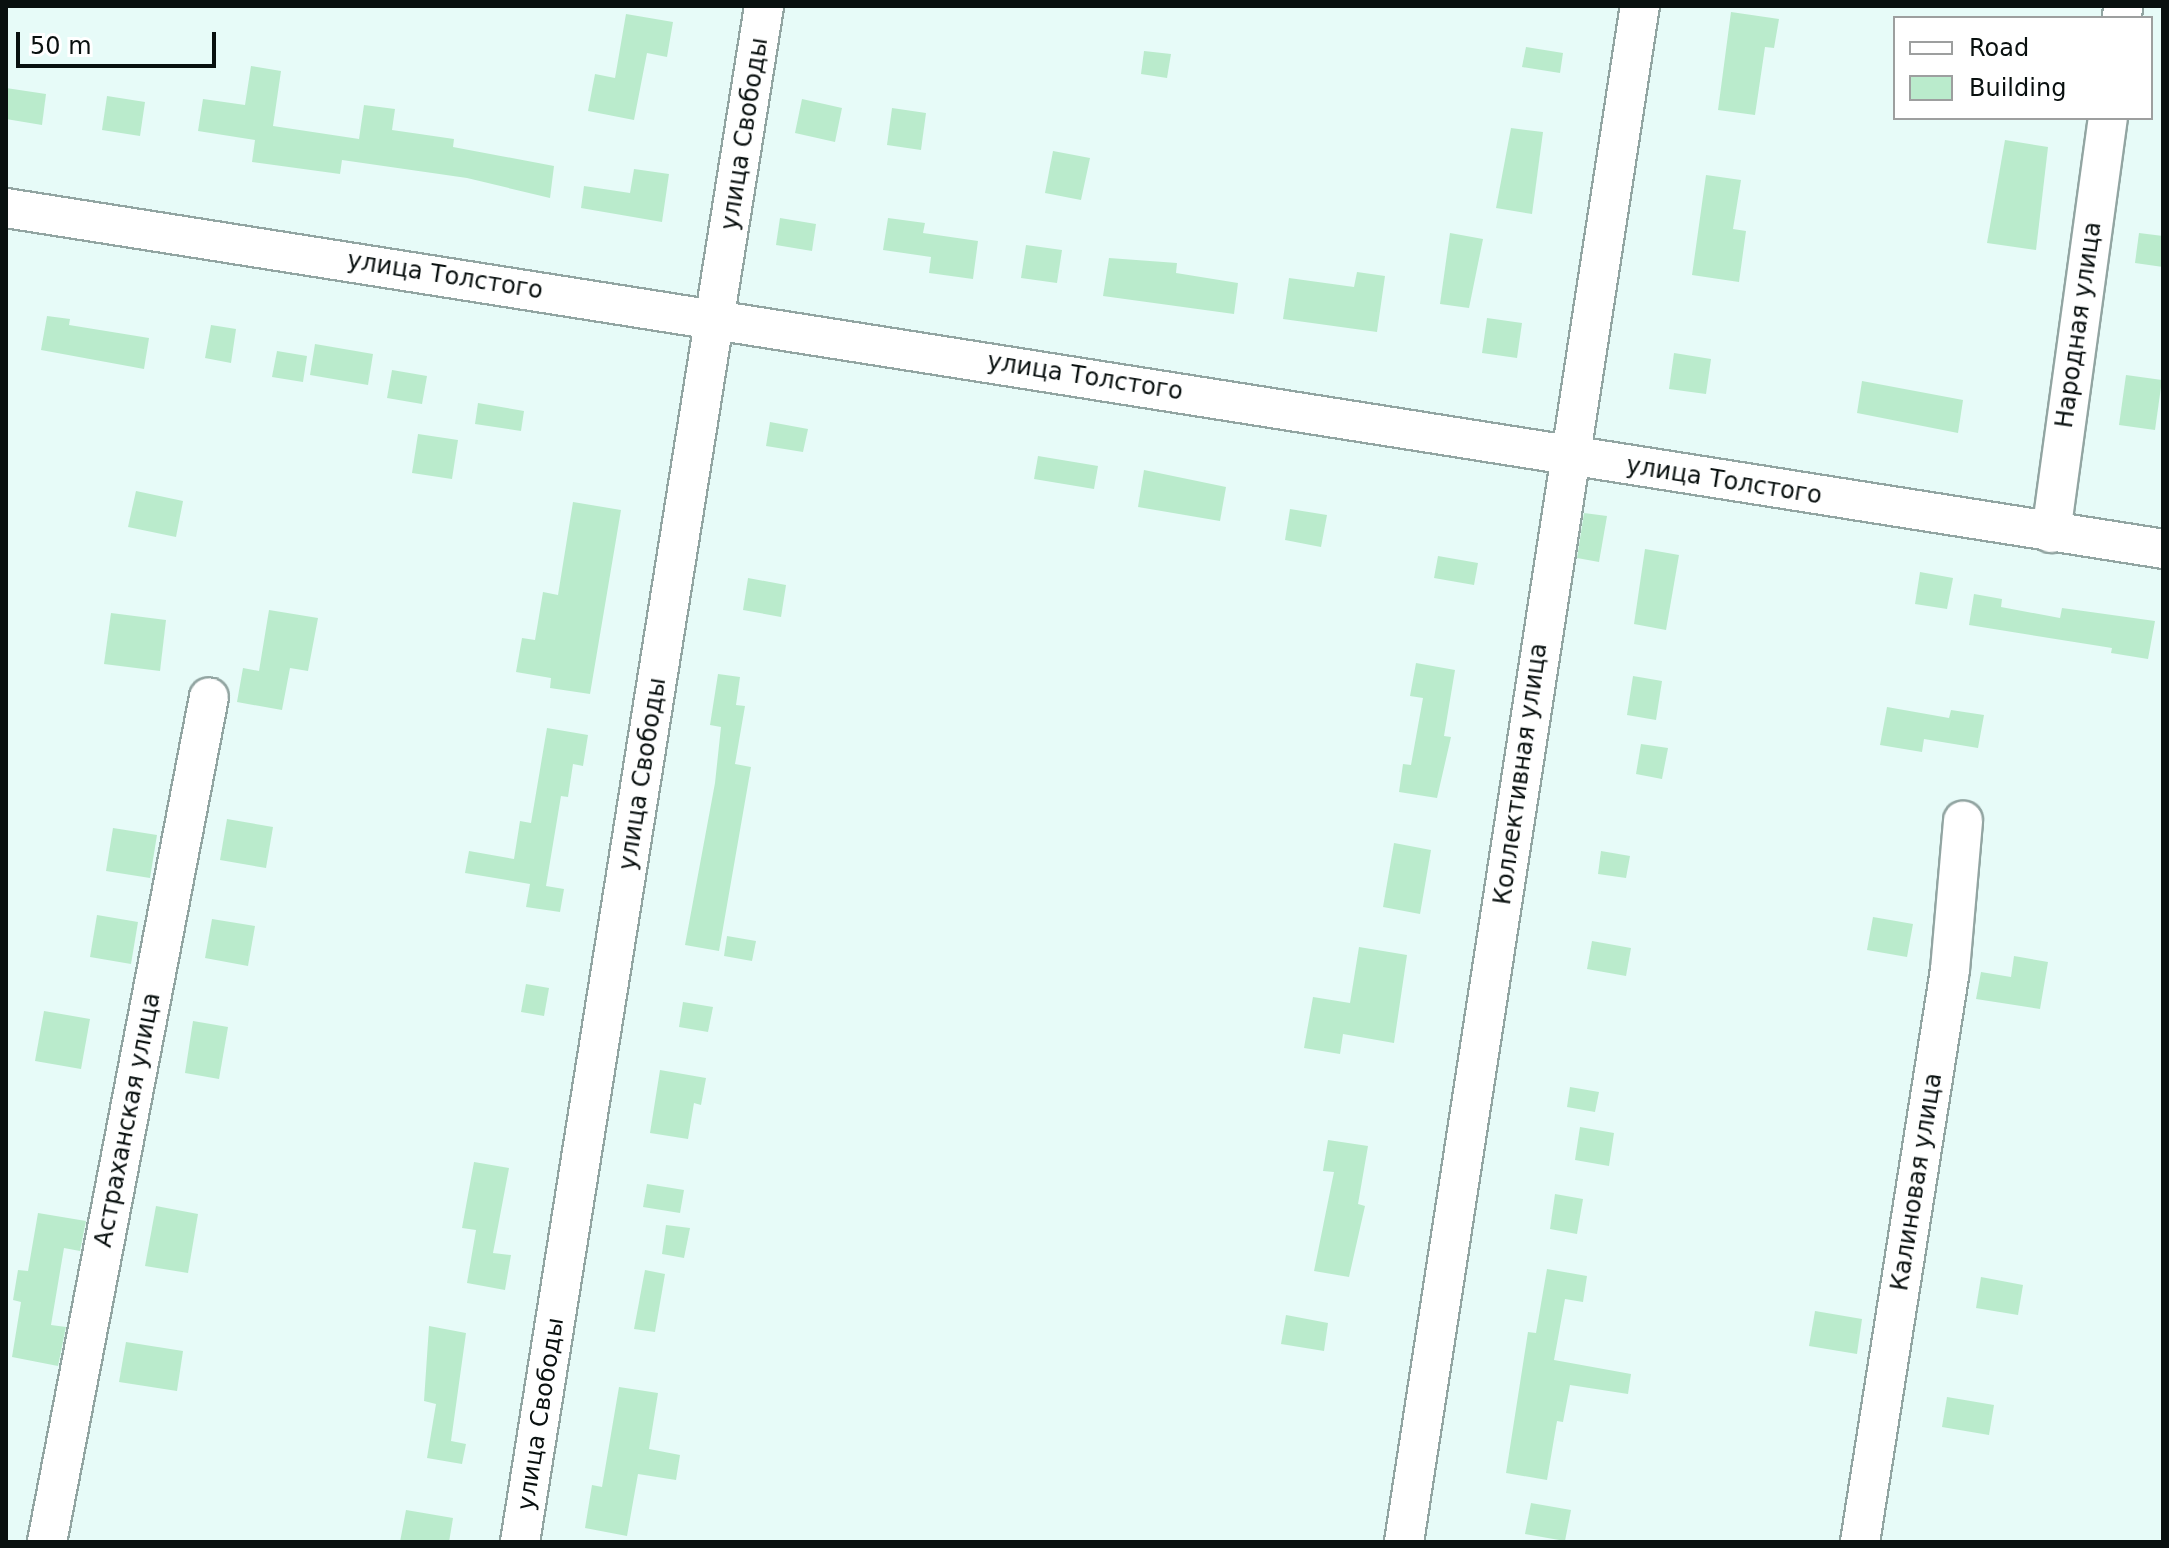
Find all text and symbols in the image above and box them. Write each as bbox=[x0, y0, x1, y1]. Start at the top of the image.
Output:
scale bar bbox=[20, 16, 220, 66]
legend bbox=[1893, 16, 2153, 120]
text: 50 m bbox=[30, 32, 92, 60]
text: Road bbox=[1969, 34, 2029, 62]
street label: улица Свободы bbox=[716, 36, 774, 232]
text: Building bbox=[1969, 74, 2066, 102]
street label: Народная улица bbox=[2050, 220, 2108, 430]
street label: улица Толстого bbox=[345, 246, 545, 306]
street label: улица Толстого bbox=[985, 347, 1185, 407]
street label: улица Толстого bbox=[1624, 451, 1824, 511]
street label: Коллективная улица bbox=[1488, 641, 1554, 907]
street label: улица Свободы bbox=[614, 676, 672, 872]
street label: Астраханская улица bbox=[89, 990, 167, 1250]
street label: Калиновая улица bbox=[1886, 1071, 1948, 1293]
street label: улица Свободы bbox=[512, 1316, 570, 1512]

